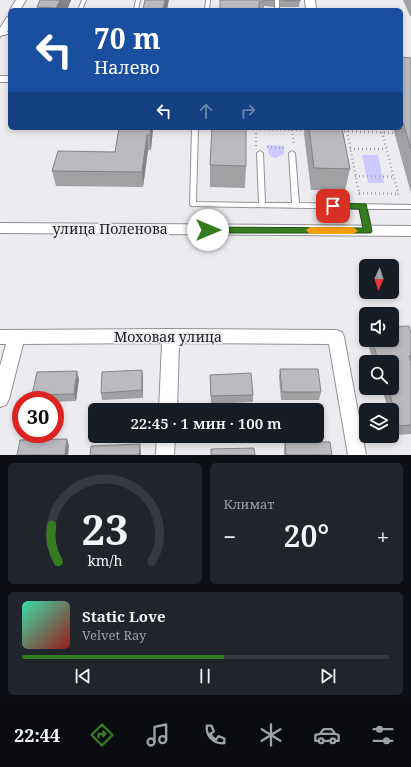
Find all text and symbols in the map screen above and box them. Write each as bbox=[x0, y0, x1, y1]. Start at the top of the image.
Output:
text: 70 m bbox=[94, 19, 161, 57]
icon: left bbox=[28, 24, 80, 76]
text: Налево bbox=[94, 55, 160, 79]
icon: left bbox=[153, 100, 175, 122]
icon: ahead bbox=[195, 100, 217, 122]
icon: right bbox=[237, 100, 259, 122]
pin bbox=[316, 189, 350, 223]
icon: arrive bbox=[322, 195, 344, 217]
position arrow bbox=[187, 209, 229, 251]
street label: улица Поленова bbox=[52, 219, 168, 238]
north arrow bbox=[359, 259, 399, 299]
map controls bbox=[359, 259, 399, 443]
button: sound bbox=[359, 307, 399, 347]
street label: Моховая улица bbox=[114, 327, 222, 346]
button: search bbox=[359, 355, 399, 395]
speed limit sign: 30 bbox=[12, 391, 64, 443]
button: layers bbox=[359, 403, 399, 443]
text: 22:45 · 1 мин · 100 m bbox=[130, 413, 282, 433]
text: Климат bbox=[224, 495, 274, 513]
text: 23 bbox=[81, 500, 128, 556]
text: 20° bbox=[284, 515, 329, 556]
text: − bbox=[224, 521, 236, 551]
text: + bbox=[377, 521, 389, 551]
text: km/h bbox=[87, 550, 122, 569]
text: Static Love bbox=[82, 606, 166, 626]
text: Velvet Ray bbox=[82, 626, 146, 644]
icon: previous bbox=[72, 665, 94, 687]
icon: pause bbox=[194, 665, 216, 687]
icon: next bbox=[317, 665, 339, 687]
icon: directions bbox=[88, 721, 116, 749]
icon: music bbox=[144, 721, 172, 749]
icon: phone bbox=[201, 721, 229, 749]
icon: climate bbox=[257, 721, 285, 749]
icon: car bbox=[313, 721, 341, 749]
icon: filters bbox=[369, 721, 397, 749]
text: 22:44 bbox=[14, 723, 60, 747]

